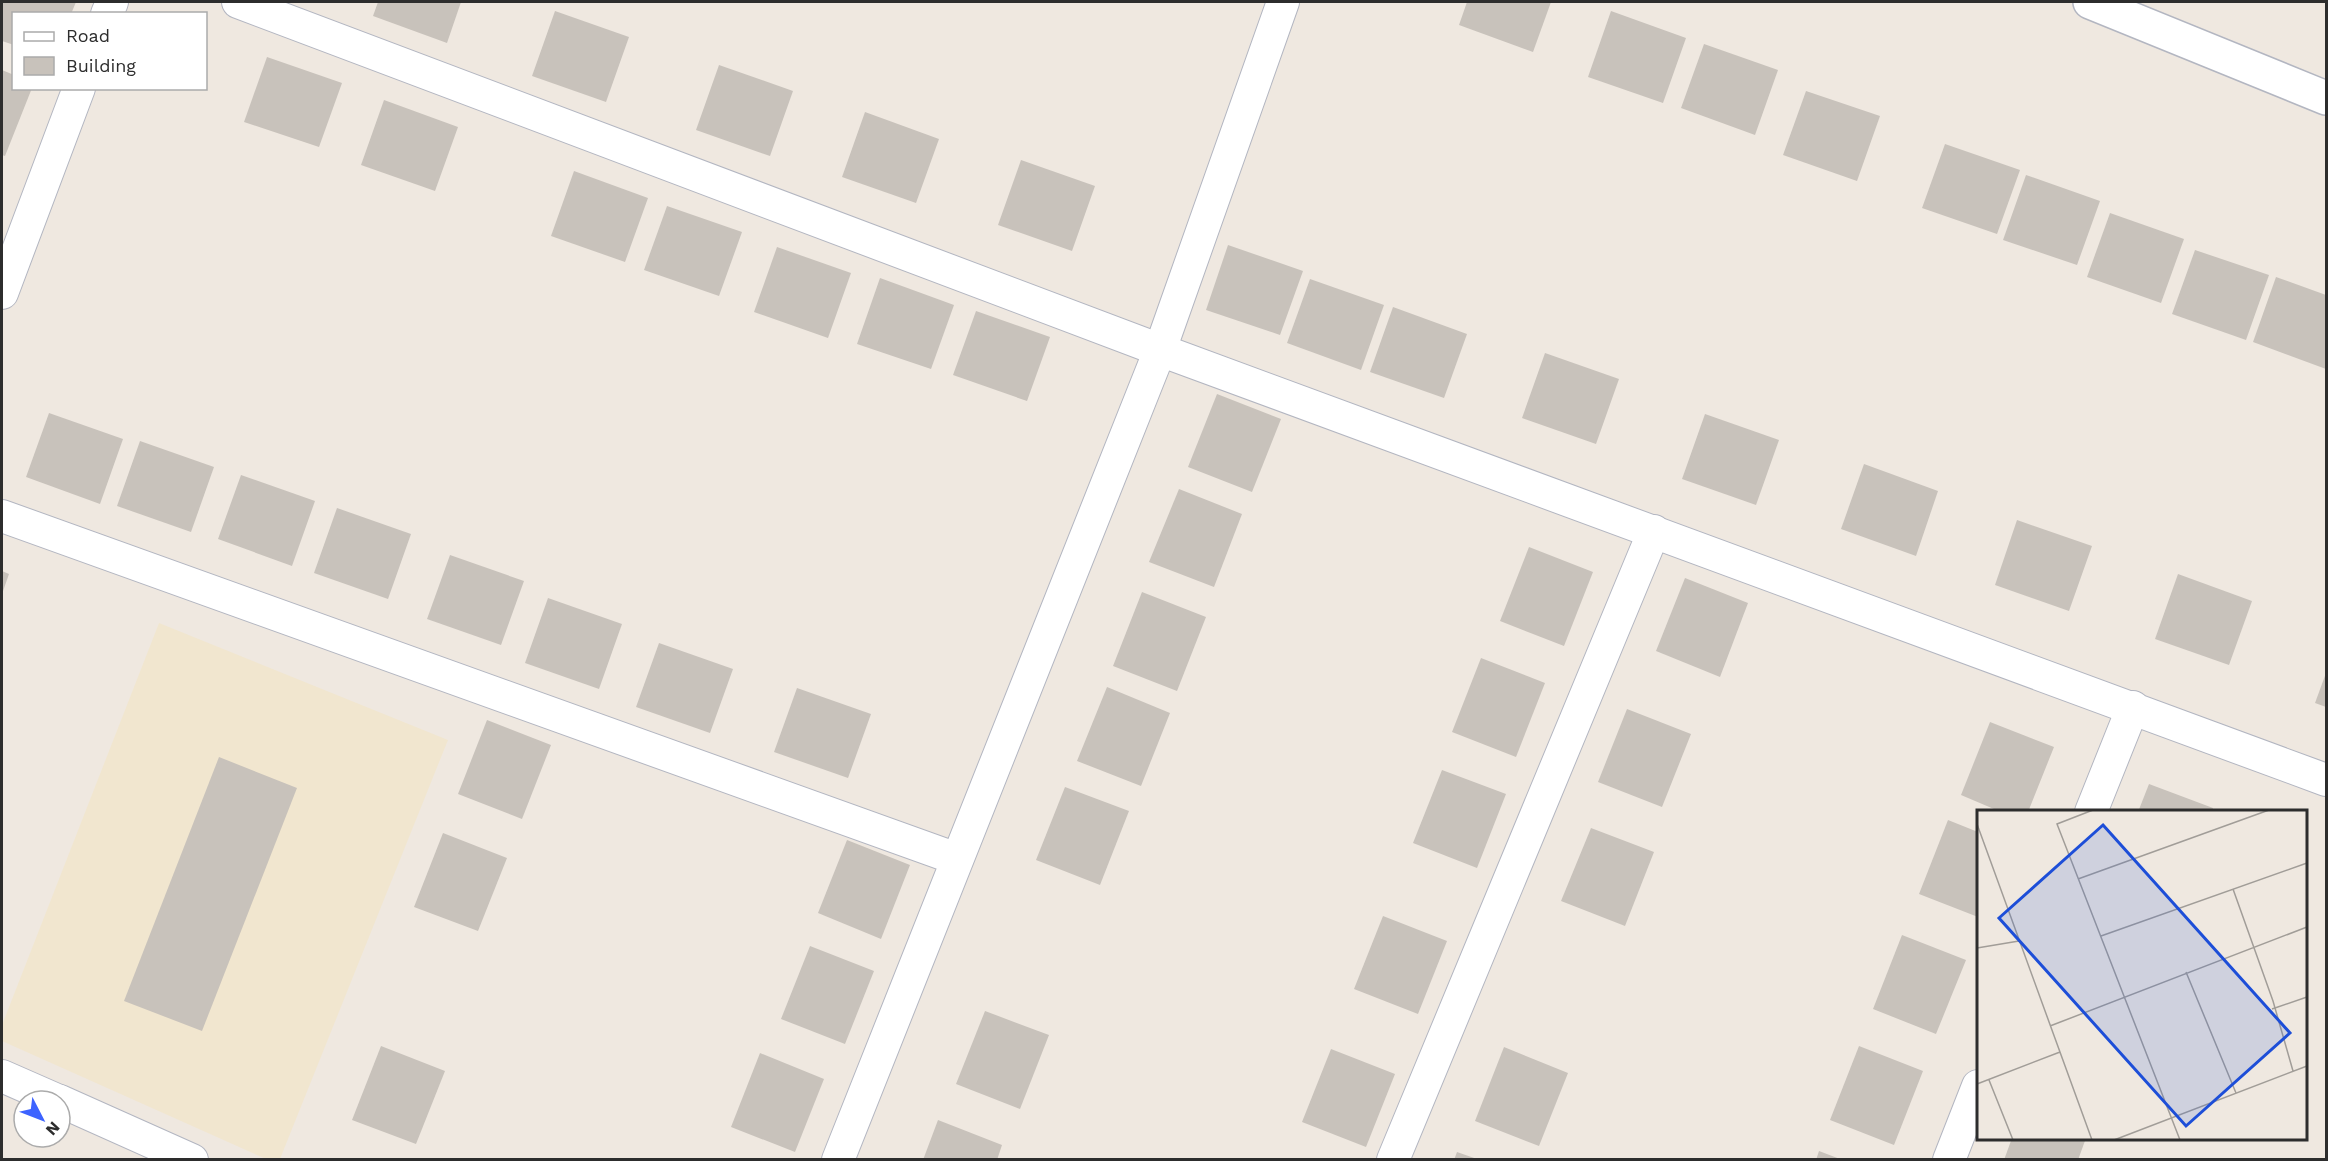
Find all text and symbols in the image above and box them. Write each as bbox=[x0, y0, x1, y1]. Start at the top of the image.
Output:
legend bbox=[12, 12, 207, 90]
text: Road bbox=[66, 25, 110, 46]
text: Building bbox=[66, 55, 136, 76]
inset map bbox=[1977, 810, 2307, 1140]
north arrow bbox=[12, 1089, 72, 1149]
text: N bbox=[42, 1118, 64, 1139]

